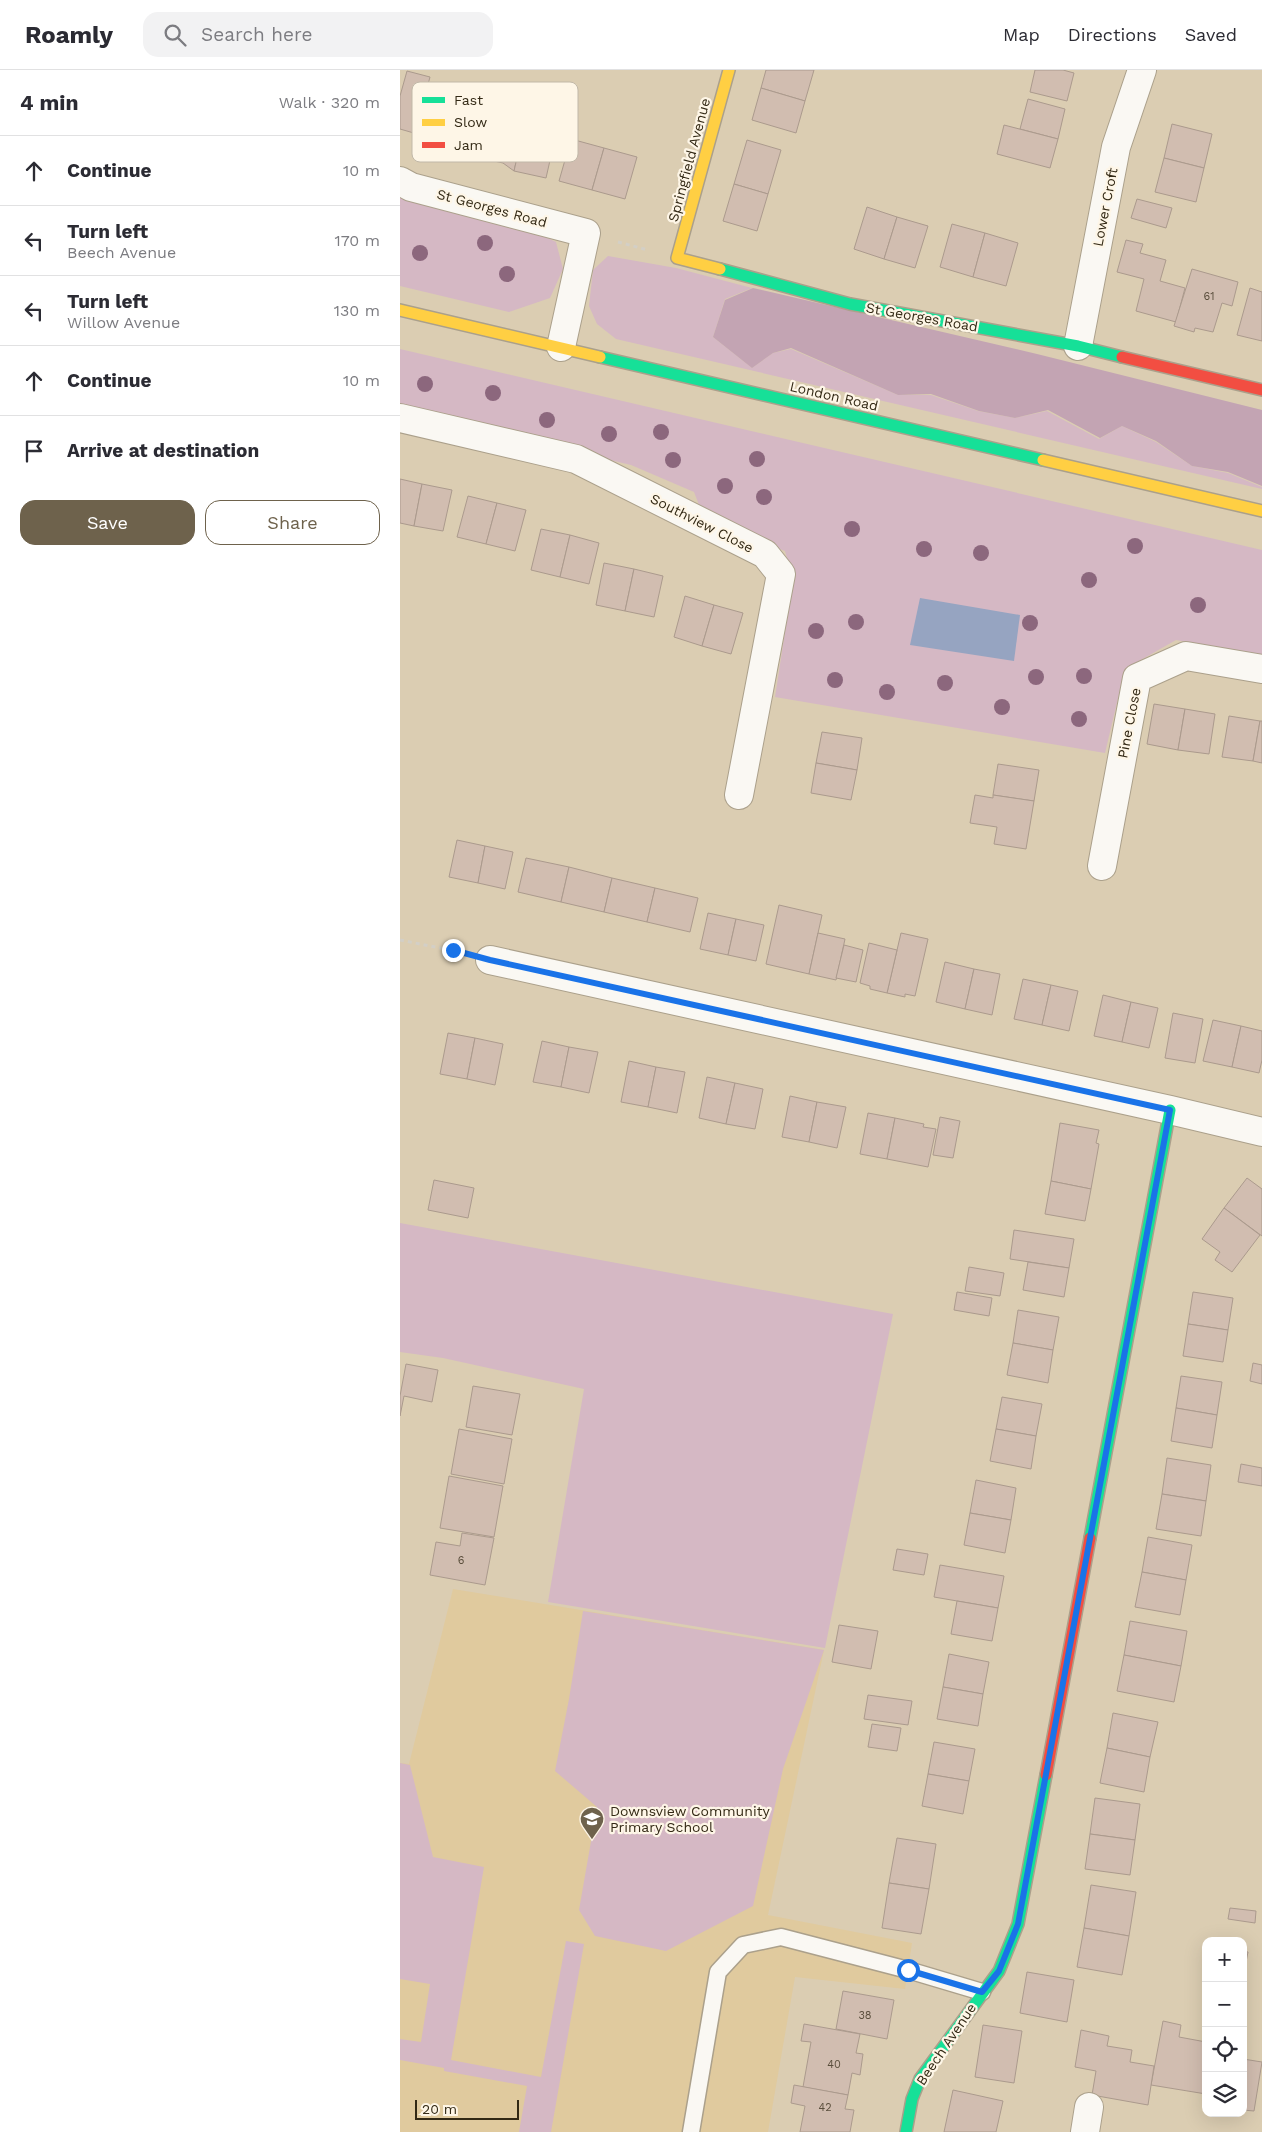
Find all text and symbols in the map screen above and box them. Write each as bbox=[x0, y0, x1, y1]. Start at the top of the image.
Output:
search box bbox=[143, 12, 493, 57]
text: Roamly bbox=[25, 21, 113, 49]
icon: search bbox=[161, 21, 189, 49]
text: Search here bbox=[201, 23, 312, 46]
text: Map bbox=[1003, 24, 1040, 45]
text: Directions bbox=[1068, 24, 1157, 45]
text: Saved bbox=[1185, 24, 1237, 45]
legend bbox=[412, 82, 578, 162]
text: 4 min bbox=[20, 90, 78, 115]
text: Fast bbox=[454, 92, 483, 108]
text: Walk · 320 m bbox=[279, 93, 380, 112]
street label: Springfield Avenue bbox=[665, 96, 713, 224]
text: Slow bbox=[454, 114, 487, 130]
text: Jam bbox=[454, 137, 483, 153]
icon: ahead bbox=[20, 157, 48, 185]
text: Continue bbox=[67, 159, 151, 182]
text: 10 m bbox=[343, 161, 380, 180]
street label: Lower Croft bbox=[1090, 166, 1121, 248]
street label: St Georges Road bbox=[435, 186, 549, 230]
text: Turn left bbox=[67, 220, 148, 243]
icon: left bbox=[20, 227, 48, 255]
text: 170 m bbox=[334, 231, 380, 250]
text: Beech Avenue bbox=[67, 243, 176, 262]
text: Turn left bbox=[67, 290, 148, 313]
house number: 61 bbox=[1204, 290, 1214, 303]
icon: left bbox=[20, 297, 48, 325]
street label: St Georges Road bbox=[865, 299, 979, 335]
text: 130 m bbox=[334, 301, 380, 320]
text: Willow Avenue bbox=[67, 313, 180, 332]
icon: ahead bbox=[20, 367, 48, 395]
text: Continue bbox=[67, 369, 151, 392]
text: 10 m bbox=[343, 371, 380, 390]
street label: London Road bbox=[788, 378, 880, 414]
icon: arrive bbox=[20, 437, 48, 465]
text: Arrive at destination bbox=[67, 439, 259, 462]
street label: Southview Close bbox=[648, 490, 756, 556]
button: Save bbox=[20, 500, 195, 545]
button: Share bbox=[205, 500, 380, 545]
street label: Pine Close bbox=[1114, 686, 1144, 760]
route end bbox=[442, 939, 465, 962]
house number: 6 bbox=[458, 1554, 465, 1567]
place label: Downsview Community Primary School bbox=[610, 1803, 771, 1835]
school or university icon: Downsview Community Primary School bbox=[579, 1806, 605, 1840]
map controls bbox=[1202, 1937, 1247, 2117]
button: + bbox=[1202, 1937, 1247, 1982]
route start bbox=[897, 1959, 920, 1982]
button: − bbox=[1202, 1982, 1247, 2027]
street label: Beech Avenue bbox=[913, 2000, 979, 2088]
house number: 38 bbox=[858, 2009, 872, 2022]
button: locate bbox=[1202, 2027, 1247, 2072]
house number: 40 bbox=[827, 2058, 841, 2071]
button: layers bbox=[1202, 2072, 1247, 2117]
scale bar bbox=[415, 2097, 519, 2120]
text: 20 m bbox=[422, 2101, 457, 2117]
house number: 42 bbox=[818, 2101, 832, 2114]

